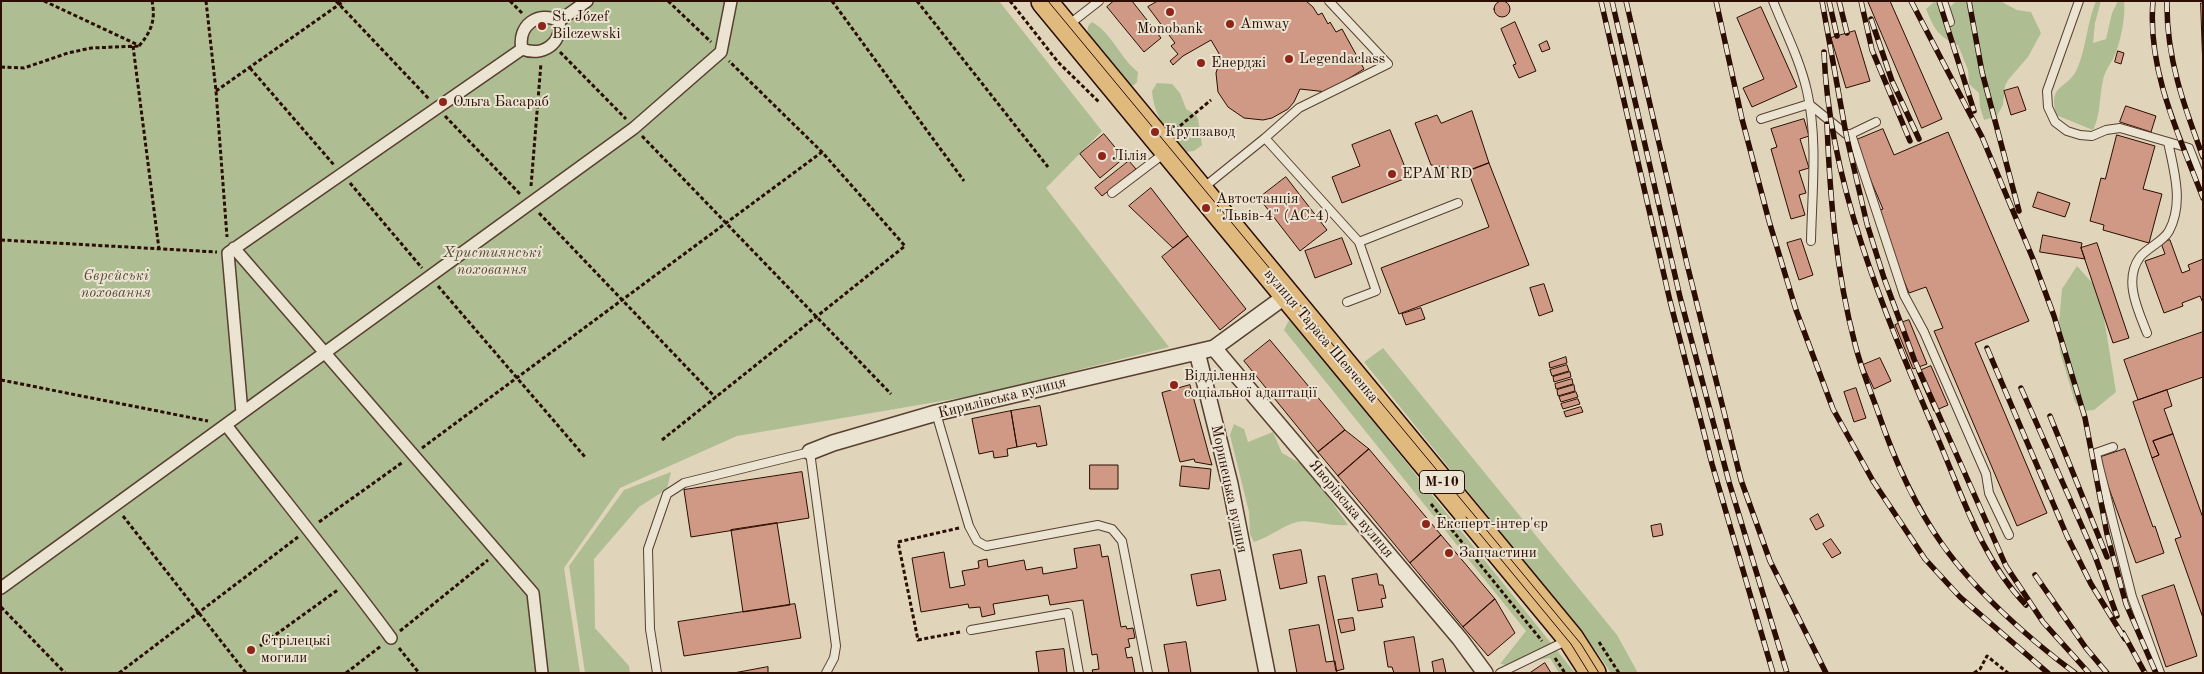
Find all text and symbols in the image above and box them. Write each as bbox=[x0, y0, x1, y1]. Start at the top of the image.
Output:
marker: Monobank bbox=[1164, 6, 1176, 18]
place label: St. Józef Bilczewski bbox=[552, 8, 620, 43]
place label: Amway bbox=[1240, 15, 1290, 33]
marker: Amway bbox=[1224, 18, 1236, 30]
marker: St. Józef Bilczewski bbox=[536, 20, 548, 32]
place label: Monobank bbox=[1137, 20, 1203, 38]
place label: Legendaclass bbox=[1299, 50, 1385, 68]
marker: Legendaclass bbox=[1283, 53, 1295, 65]
place label: Енерджі bbox=[1211, 54, 1266, 72]
marker: Енерджі bbox=[1195, 57, 1207, 69]
place label: Ольга Басараб bbox=[453, 93, 549, 111]
marker: Ольга Басараб bbox=[437, 96, 449, 108]
place label: Крупзавод bbox=[1165, 123, 1235, 141]
marker: Крупзавод bbox=[1149, 126, 1161, 138]
place label: Лілія bbox=[1112, 147, 1147, 165]
marker: Лілія bbox=[1096, 150, 1108, 162]
place label: EPAM RD bbox=[1402, 165, 1472, 183]
marker: EPAM RD bbox=[1386, 168, 1398, 180]
place label: Автостанція "Львів-4" (АС-4) bbox=[1216, 190, 1330, 225]
marker: Автостанція "Львів-4" (АС-4) bbox=[1200, 202, 1212, 214]
park label: Християнські поховання bbox=[442, 244, 542, 279]
street label: вулиця Тараса Шевченка bbox=[1260, 265, 1382, 407]
park label: Єврейські поховання bbox=[81, 267, 151, 302]
place label: Відділення соціальної адаптації bbox=[1184, 367, 1317, 402]
street label: Кирилівська вулиця bbox=[936, 373, 1068, 423]
marker: Відділення соціальної адаптації bbox=[1168, 379, 1180, 391]
street label: Моринецька вулиця bbox=[1207, 423, 1251, 555]
street label: Яворівська вулиця bbox=[1305, 456, 1397, 562]
road number: М-10 bbox=[1420, 471, 1464, 494]
place label: Експерт-інтер'єр bbox=[1436, 515, 1548, 533]
marker: Експерт-інтер'єр bbox=[1420, 518, 1432, 530]
place label: Запчастини bbox=[1459, 544, 1537, 562]
marker: Запчастини bbox=[1443, 547, 1455, 559]
place label: Стрілецькі могили bbox=[261, 632, 330, 667]
marker: Стрілецькі могили bbox=[245, 644, 257, 656]

